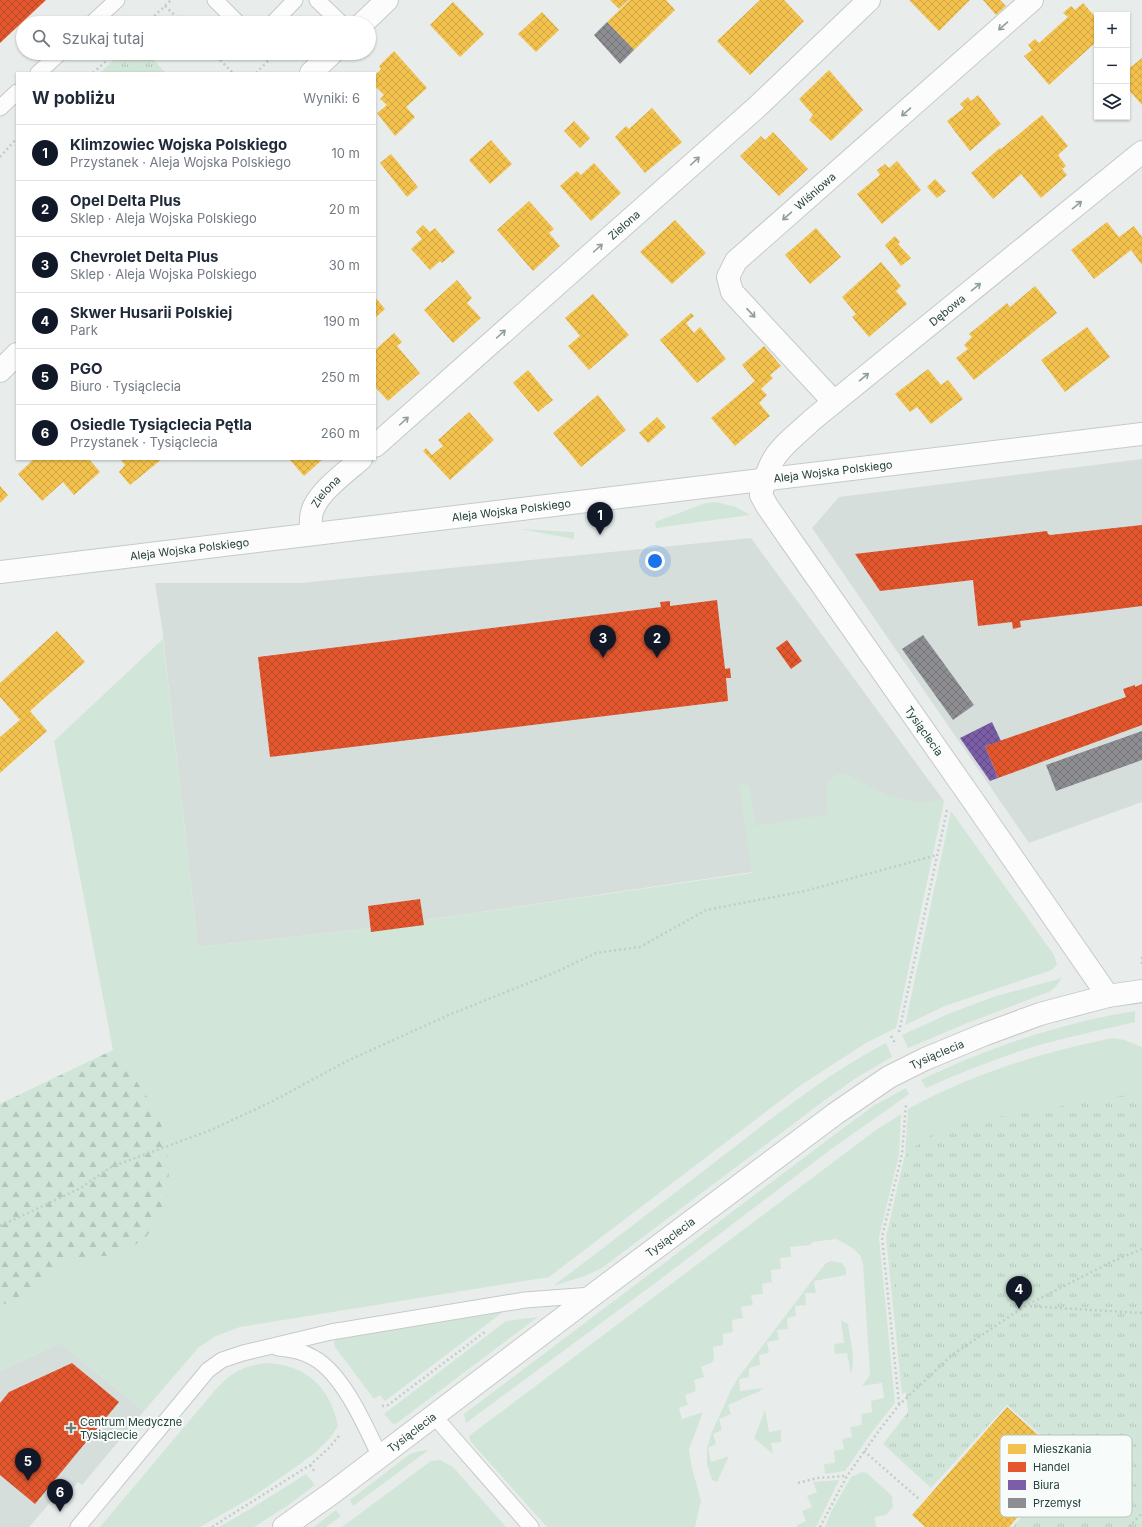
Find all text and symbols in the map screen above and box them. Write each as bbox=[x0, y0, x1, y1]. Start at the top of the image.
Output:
map controls bbox=[1094, 12, 1130, 120]
button: + bbox=[1094, 12, 1130, 48]
search box bbox=[16, 16, 376, 60]
one-way arrow bbox=[998, 21, 1008, 30]
icon: search bbox=[30, 27, 52, 49]
text: Szukaj tutaj bbox=[62, 29, 144, 48]
button: − bbox=[1094, 48, 1130, 84]
button: layers bbox=[1094, 84, 1130, 120]
text: W pobliżu bbox=[32, 88, 115, 108]
text: Wyniki: 6 bbox=[303, 90, 360, 106]
one-way arrow bbox=[900, 107, 911, 116]
text: Klimzowiec Wojska Polskiego bbox=[70, 135, 287, 154]
text: 1 bbox=[42, 145, 48, 161]
text: 10 m bbox=[331, 145, 360, 161]
text: Przystanek · Aleja Wojska Polskiego bbox=[70, 154, 291, 170]
one-way arrow bbox=[690, 157, 701, 166]
street label: Wiśniowa bbox=[792, 169, 839, 213]
text: Opel Delta Plus bbox=[70, 191, 181, 210]
one-way arrow bbox=[1072, 200, 1082, 209]
text: 2 bbox=[41, 201, 49, 217]
text: 20 m bbox=[329, 201, 360, 217]
street label: Zielona bbox=[605, 207, 643, 243]
text: Sklep · Aleja Wojska Polskiego bbox=[70, 210, 257, 226]
one-way arrow bbox=[782, 212, 792, 221]
one-way arrow bbox=[593, 243, 604, 252]
text: Chevrolet Delta Plus bbox=[70, 247, 218, 266]
text: 3 bbox=[41, 257, 49, 273]
text: 30 m bbox=[329, 257, 360, 273]
text: Sklep · Aleja Wojska Polskiego bbox=[70, 266, 257, 282]
one-way arrow bbox=[971, 282, 982, 291]
street label: Dębowa bbox=[926, 291, 968, 329]
text: Skwer Husarii Polskiej bbox=[70, 303, 232, 322]
one-way arrow bbox=[747, 308, 756, 318]
text: 4 bbox=[41, 313, 49, 329]
text: 190 m bbox=[323, 313, 360, 329]
text: Park bbox=[70, 322, 98, 338]
one-way arrow bbox=[496, 329, 506, 339]
text: PGO bbox=[70, 359, 103, 378]
text: 5 bbox=[41, 369, 49, 385]
text: 250 m bbox=[321, 369, 360, 385]
one-way arrow bbox=[859, 373, 870, 382]
text: Biuro · Tysiąclecia bbox=[70, 378, 181, 394]
text: Osiedle Tysiąclecia Pętla bbox=[70, 415, 252, 434]
one-way arrow bbox=[399, 416, 409, 425]
text: 6 bbox=[41, 425, 49, 441]
text: 260 m bbox=[321, 425, 360, 441]
text: Przystanek · Tysiąclecia bbox=[70, 434, 218, 450]
street label: Aleja Wojska Polskiego bbox=[773, 457, 894, 485]
street label: Zielona bbox=[308, 473, 343, 510]
street label: Aleja Wojska Polskiego bbox=[451, 496, 572, 524]
pin: 1 bbox=[587, 502, 613, 535]
street label: Aleja Wojska Polskiego bbox=[129, 535, 250, 563]
your location bbox=[645, 551, 665, 571]
pin: 3 bbox=[590, 625, 616, 658]
pin: 2 bbox=[644, 625, 670, 658]
street label: Tysiąclecia bbox=[902, 703, 946, 759]
street label: Tysiąclecia bbox=[907, 1037, 966, 1073]
street label: Tysiąclecia bbox=[643, 1214, 698, 1260]
pin: 4 bbox=[1006, 1276, 1032, 1309]
street label: Tysiąclecia bbox=[385, 1409, 439, 1456]
place label: Centrum Medyczne Tysiąclecie bbox=[80, 1415, 182, 1442]
marker: Centrum Medyczne Tysiąclecie bbox=[65, 1422, 77, 1434]
legend bbox=[1000, 1435, 1132, 1517]
text: Mieszkania bbox=[1033, 1442, 1091, 1456]
pin: 5 bbox=[15, 1448, 41, 1481]
text: Handel bbox=[1033, 1460, 1070, 1474]
text: Biura bbox=[1033, 1478, 1060, 1492]
pin: 6 bbox=[47, 1479, 73, 1512]
text: Przemysł bbox=[1033, 1496, 1081, 1510]

